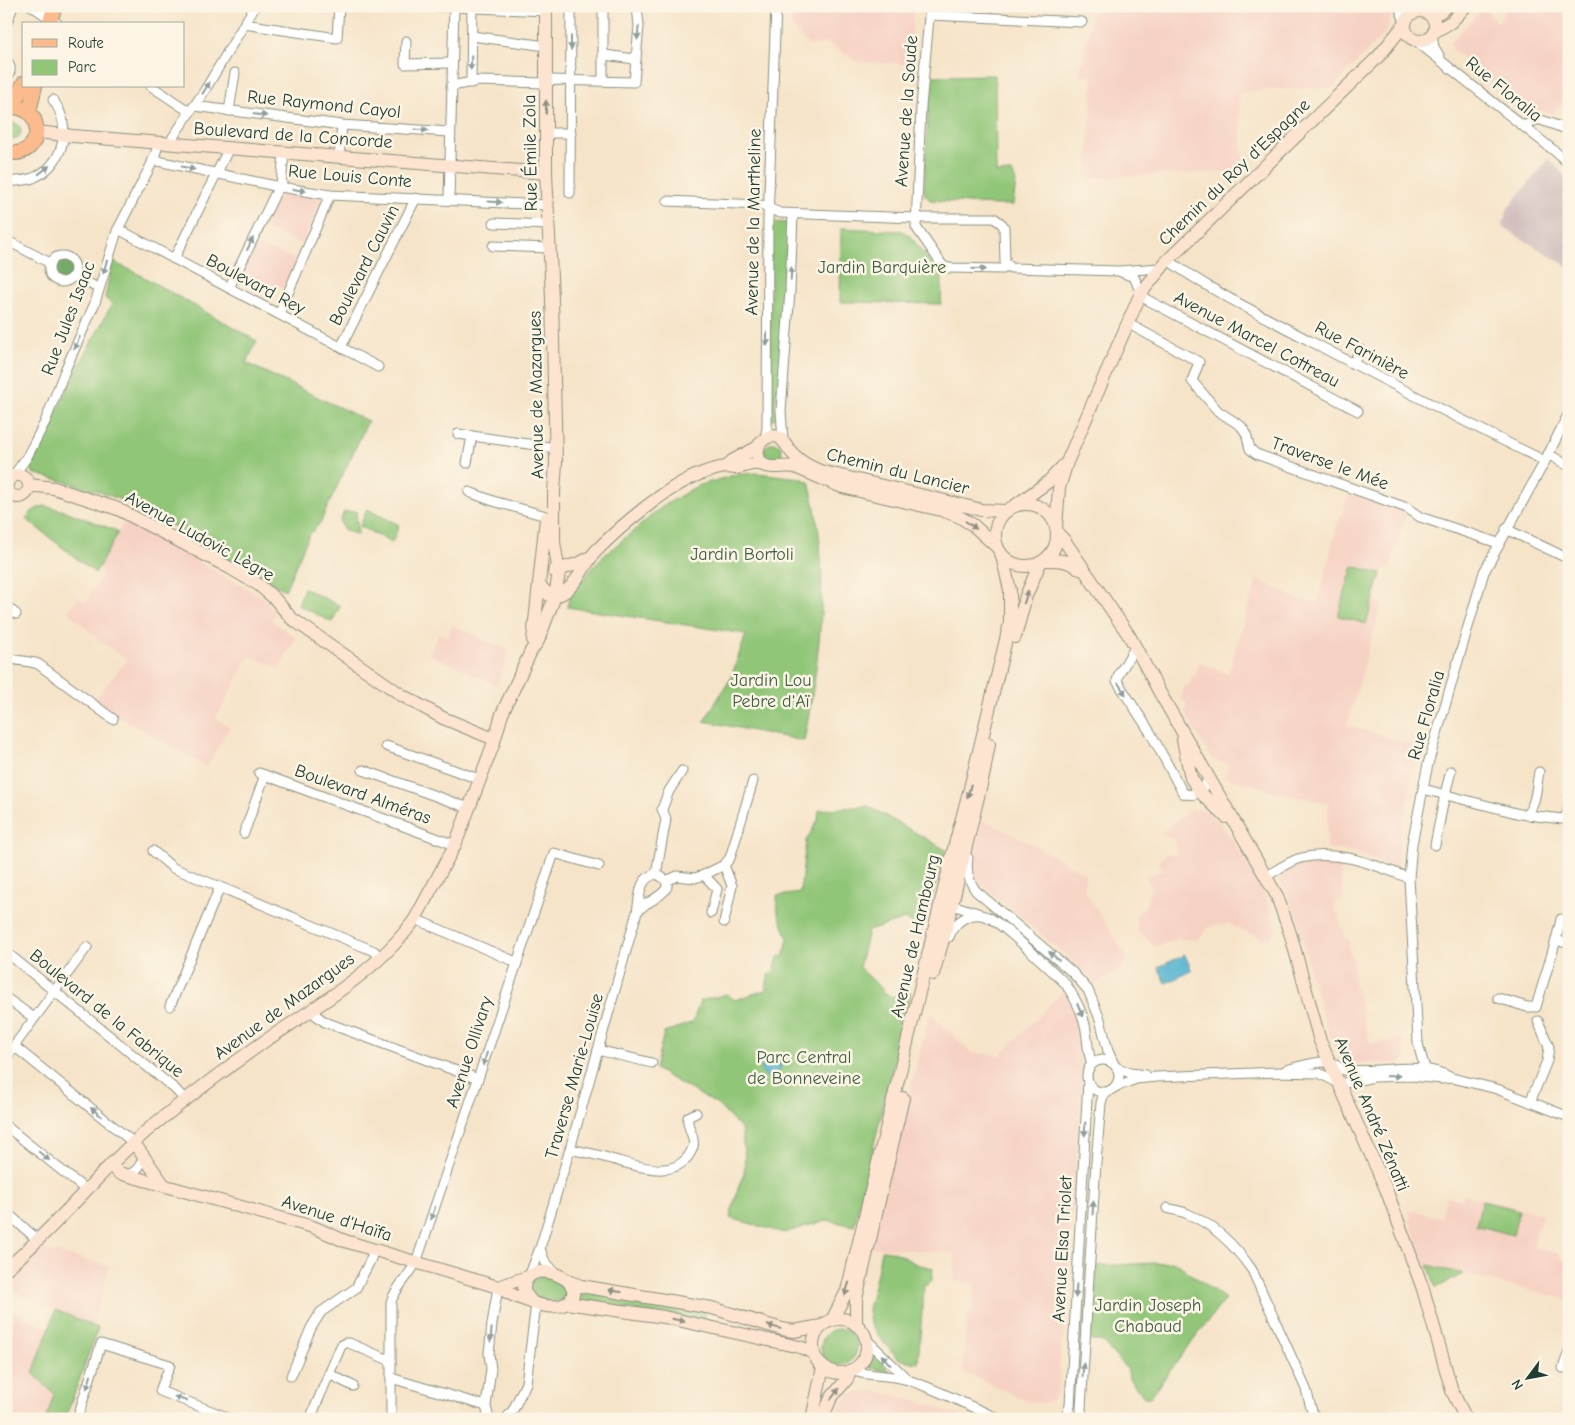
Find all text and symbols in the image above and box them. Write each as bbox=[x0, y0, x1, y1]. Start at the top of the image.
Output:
legend bbox=[22, 22, 185, 88]
one-way arrow bbox=[634, 25, 642, 41]
text: Route bbox=[68, 34, 104, 52]
one-way arrow bbox=[567, 35, 575, 51]
street label: Avenue de la Soude bbox=[891, 35, 922, 188]
street label: Rue Floralia bbox=[1461, 52, 1546, 127]
one-way arrow bbox=[466, 56, 474, 72]
text: Parc bbox=[68, 58, 96, 76]
one-way arrow bbox=[201, 81, 210, 95]
street label: Rue Raymond Cayol bbox=[246, 86, 402, 123]
street label: Rue Émile Zola bbox=[518, 94, 542, 212]
street label: Chemin du Roy d'Espagne bbox=[1154, 95, 1314, 250]
one-way arrow bbox=[542, 98, 550, 114]
one-way arrow bbox=[252, 111, 268, 119]
street label: Boulevard de la Concorde bbox=[193, 118, 393, 153]
one-way arrow bbox=[414, 127, 430, 135]
street label: Avenue de la Martheline bbox=[741, 128, 766, 316]
street label: Rue Louis Conte bbox=[287, 161, 413, 192]
one-way arrow bbox=[181, 164, 196, 172]
one-way arrow bbox=[37, 165, 51, 175]
one-way arrow bbox=[291, 186, 307, 194]
one-way arrow bbox=[487, 198, 503, 206]
street label: Boulevard Cauvin bbox=[325, 201, 404, 329]
one-way arrow bbox=[246, 237, 254, 251]
street label: Boulevard Rey bbox=[203, 250, 310, 320]
park label: Jardin Barquière bbox=[818, 257, 946, 278]
street label: Rue Jules Isaac bbox=[37, 258, 100, 378]
one-way arrow bbox=[101, 260, 109, 275]
one-way arrow bbox=[971, 265, 987, 273]
one-way arrow bbox=[787, 266, 795, 282]
street label: Avenue Marcel Cottreau bbox=[1170, 287, 1343, 392]
street label: Avenue de Mazargues bbox=[525, 311, 548, 479]
street label: Rue Farinière bbox=[1311, 317, 1412, 384]
one-way arrow bbox=[763, 331, 771, 347]
one-way arrow bbox=[73, 336, 81, 350]
street label: Traverse le Mée bbox=[1268, 433, 1391, 494]
street label: Chemin du Lancier bbox=[824, 444, 972, 500]
street label: Avenue Ludovic Lègre bbox=[122, 487, 278, 586]
one-way arrow bbox=[965, 520, 978, 530]
park label: Jardin Bortoli bbox=[690, 544, 794, 565]
one-way arrow bbox=[1022, 589, 1030, 604]
street label: Rue Floralia bbox=[1404, 668, 1449, 762]
park label: Jardin Lou Pebre d'Aï bbox=[730, 670, 812, 712]
one-way arrow bbox=[1117, 682, 1127, 695]
street label: Boulevard Alméras bbox=[292, 760, 434, 829]
one-way arrow bbox=[965, 784, 973, 799]
street label: Avenue de Hambourg bbox=[886, 852, 945, 1020]
street label: Boulevard de la Fabrique bbox=[25, 945, 188, 1082]
street label: Avenue de Mazargues bbox=[210, 948, 359, 1064]
one-way arrow bbox=[1048, 951, 1060, 962]
street label: Traverse Marie-Louise bbox=[541, 991, 608, 1161]
street label: Avenue Ollivary bbox=[442, 993, 498, 1111]
one-way arrow bbox=[1076, 1003, 1084, 1018]
street label: Avenue André Zénatti bbox=[1330, 1034, 1414, 1194]
park label: Parc Central de Bonneveine bbox=[747, 1047, 861, 1089]
one-way arrow bbox=[480, 1051, 488, 1066]
one-way arrow bbox=[1385, 1072, 1401, 1080]
one-way arrow bbox=[90, 1107, 103, 1118]
one-way arrow bbox=[1081, 1121, 1089, 1137]
one-way arrow bbox=[38, 1150, 51, 1161]
street label: Avenue Elsa Triolet bbox=[1048, 1174, 1077, 1323]
street label: Avenue d'Haïfa bbox=[279, 1191, 394, 1246]
one-way arrow bbox=[1089, 1200, 1097, 1216]
one-way arrow bbox=[429, 1205, 436, 1220]
one-way arrow bbox=[843, 1282, 851, 1297]
one-way arrow bbox=[1072, 1284, 1080, 1300]
one-way arrow bbox=[607, 1287, 623, 1295]
park label: Jardin Joseph Chabaud bbox=[1095, 1295, 1202, 1337]
one-way arrow bbox=[670, 1316, 685, 1324]
one-way arrow bbox=[766, 1322, 781, 1330]
one-way arrow bbox=[487, 1327, 495, 1343]
north arrow bbox=[1502, 1352, 1552, 1402]
one-way arrow bbox=[880, 1354, 892, 1366]
one-way arrow bbox=[1079, 1362, 1087, 1378]
one-way arrow bbox=[84, 1375, 92, 1390]
text: N bbox=[1508, 1376, 1527, 1393]
one-way arrow bbox=[830, 1388, 841, 1401]
one-way arrow bbox=[173, 1395, 188, 1403]

